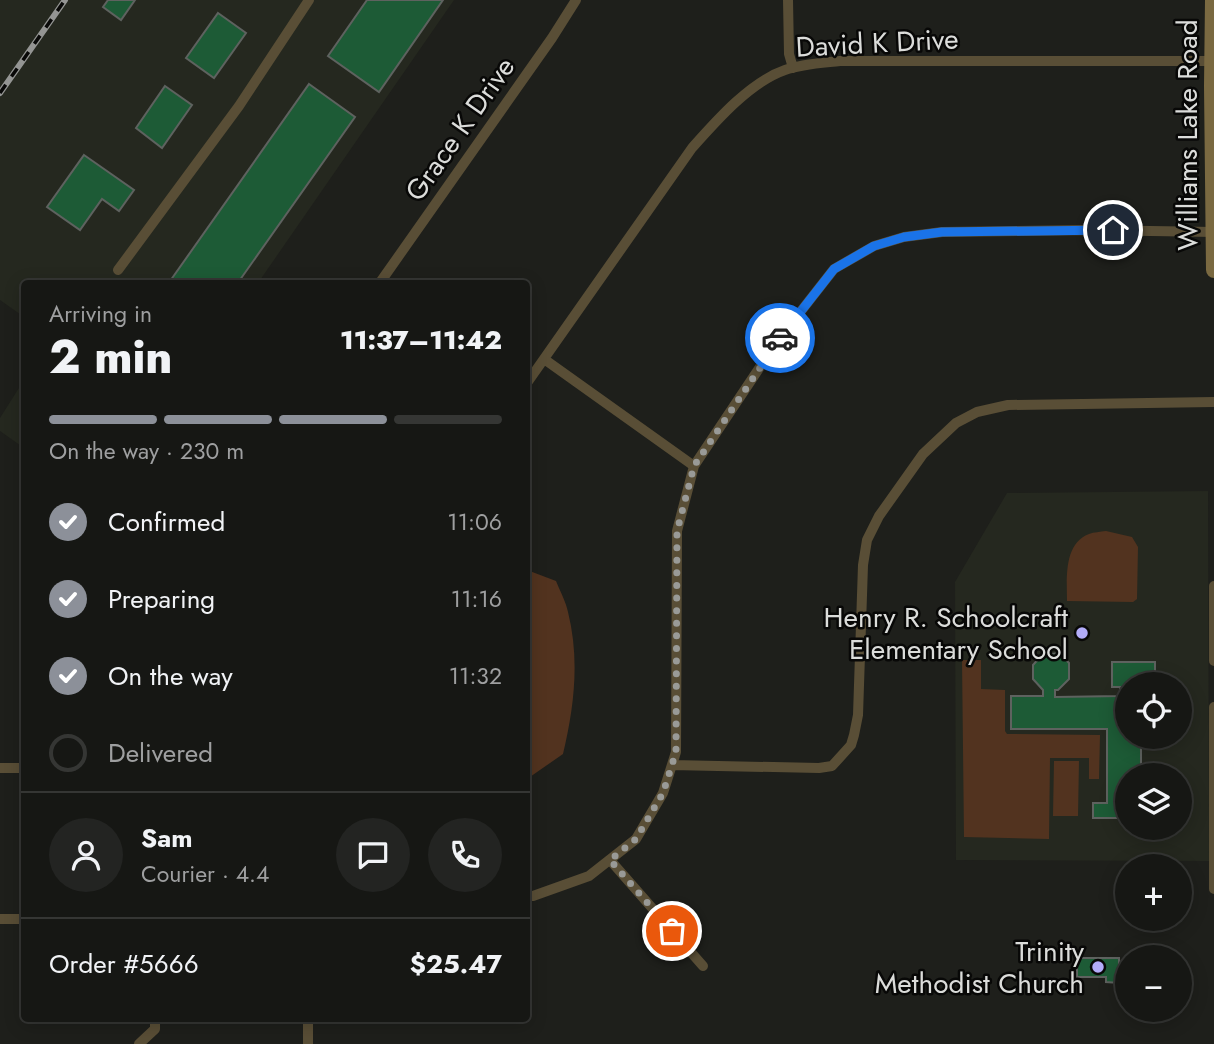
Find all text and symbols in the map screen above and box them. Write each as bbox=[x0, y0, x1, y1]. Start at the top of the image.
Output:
street label: David K Drive bbox=[795, 18, 959, 68]
street label: Williams Lake Road bbox=[1167, 19, 1208, 251]
street label: Grace K Drive bbox=[395, 49, 525, 209]
pin bbox=[1083, 200, 1143, 260]
icon: home bbox=[1094, 211, 1132, 249]
text: Arriving in bbox=[49, 297, 152, 331]
courier bbox=[745, 303, 815, 373]
icon: car bbox=[761, 319, 799, 357]
text: 11:37–11:42 bbox=[340, 321, 502, 359]
text: 2 min bbox=[49, 324, 173, 390]
text: On the way · 230 m bbox=[49, 434, 244, 468]
icon: check bbox=[49, 503, 87, 541]
text: Confirmed bbox=[108, 503, 225, 541]
text: 11:06 bbox=[447, 505, 502, 539]
icon: check bbox=[49, 580, 87, 618]
text: Preparing bbox=[108, 580, 215, 618]
text: 11:16 bbox=[451, 582, 502, 616]
place label: Henry R. Schoolcraft Elementary School bbox=[824, 597, 1068, 670]
marker: Henry R. Schoolcraft Elementary School bbox=[1074, 625, 1090, 641]
icon: check bbox=[49, 657, 87, 695]
text: On the way bbox=[108, 657, 233, 695]
text: 11:32 bbox=[449, 659, 502, 693]
map controls bbox=[1115, 672, 1192, 1022]
button: locate bbox=[1115, 672, 1192, 749]
text: Delivered bbox=[108, 734, 213, 772]
button: layers bbox=[1115, 763, 1192, 840]
button: person bbox=[49, 818, 123, 892]
button: chat bbox=[336, 818, 410, 892]
button: phone bbox=[428, 818, 502, 892]
text: Sam bbox=[141, 819, 193, 857]
button: + bbox=[1115, 854, 1192, 931]
text: Courier · 4.4 bbox=[141, 857, 269, 891]
pin bbox=[642, 901, 702, 961]
icon: bag bbox=[653, 912, 691, 950]
place label: Trinity Methodist Church bbox=[875, 931, 1085, 1004]
text: Order #5666 bbox=[49, 945, 199, 983]
text: $25.47 bbox=[410, 945, 502, 983]
button: − bbox=[1115, 945, 1192, 1022]
marker: Trinity Methodist Church bbox=[1090, 959, 1106, 975]

